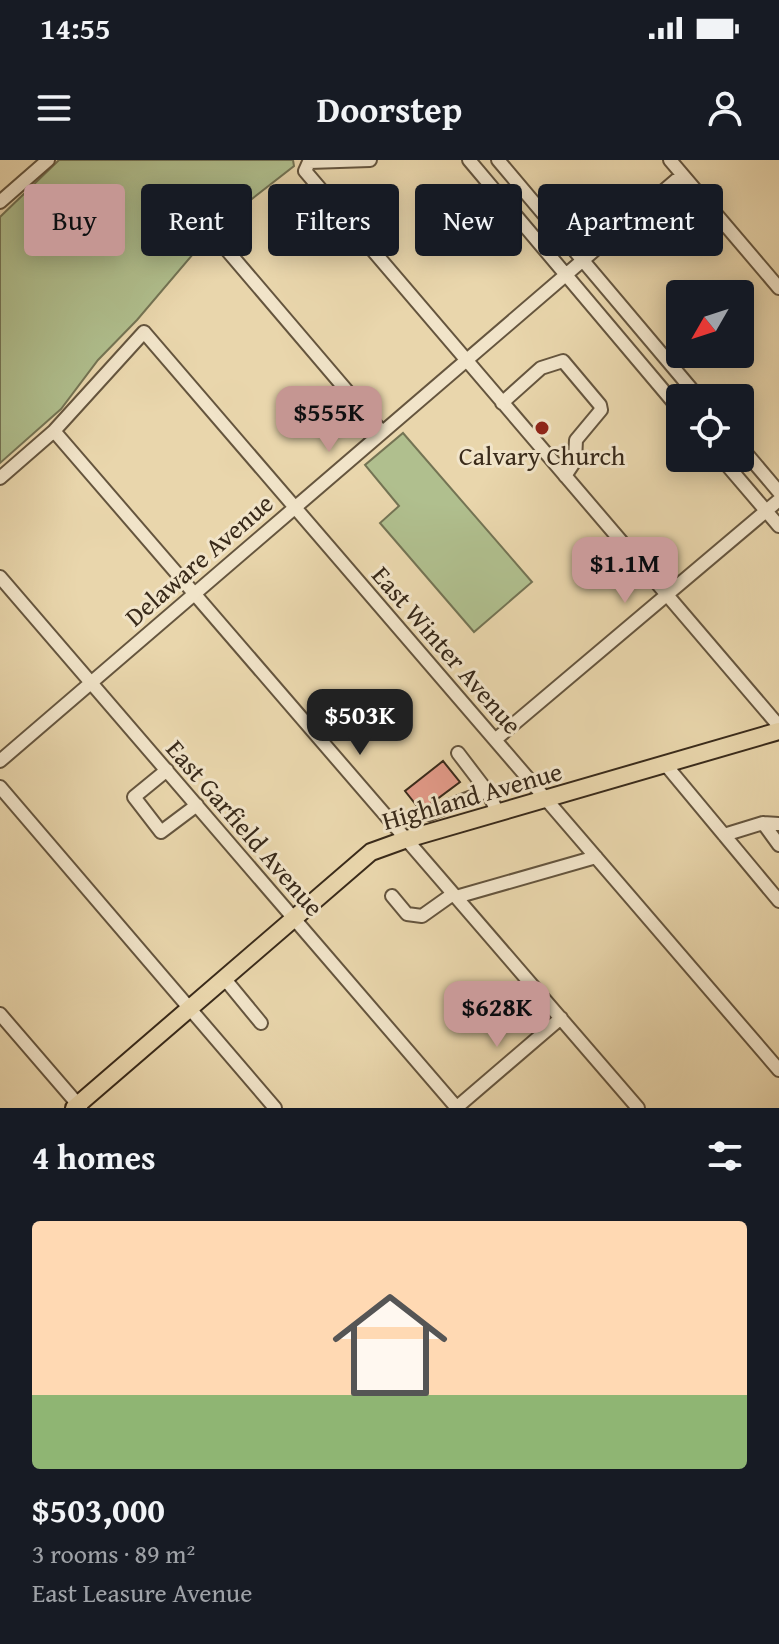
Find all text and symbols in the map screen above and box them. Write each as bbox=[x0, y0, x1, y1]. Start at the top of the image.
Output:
text: 14:55 bbox=[40, 6, 111, 50]
text: Doorstep bbox=[317, 82, 462, 135]
icon: menu bbox=[32, 86, 76, 130]
icon: person bbox=[703, 86, 747, 130]
chip: Buy bbox=[24, 184, 125, 256]
chip: Rent bbox=[141, 184, 252, 256]
chip: Filters bbox=[268, 184, 399, 256]
chip: New bbox=[415, 184, 522, 256]
chip: Apartment bbox=[538, 184, 723, 256]
north arrow bbox=[666, 280, 754, 368]
map controls bbox=[666, 280, 754, 472]
button: locate bbox=[666, 384, 754, 472]
pin: $555K bbox=[273, 386, 385, 454]
text: $555K bbox=[294, 392, 364, 431]
marker: Calvary Church bbox=[533, 419, 551, 437]
place label: Calvary Church bbox=[459, 436, 626, 475]
street label: Delaware Avenue bbox=[116, 484, 282, 635]
pin: $1.1M bbox=[569, 537, 681, 605]
text: $1.1M bbox=[590, 543, 660, 582]
street label: East Winter Avenue bbox=[363, 557, 532, 743]
pin: $503K bbox=[304, 689, 416, 757]
text: $503K bbox=[325, 695, 395, 734]
street label: East Garfield Avenue bbox=[157, 730, 333, 925]
street label: Highland Avenue bbox=[377, 751, 567, 840]
pin: $628K bbox=[441, 981, 553, 1049]
text: $628K bbox=[462, 987, 532, 1026]
text: 4 homes bbox=[32, 1132, 156, 1181]
icon: filters bbox=[703, 1134, 747, 1178]
icon: home bbox=[318, 1273, 462, 1417]
text: $503,000 bbox=[32, 1485, 165, 1534]
text: 3 rooms · 89 m² bbox=[32, 1534, 195, 1573]
text: East Leasure Avenue bbox=[32, 1573, 252, 1612]

